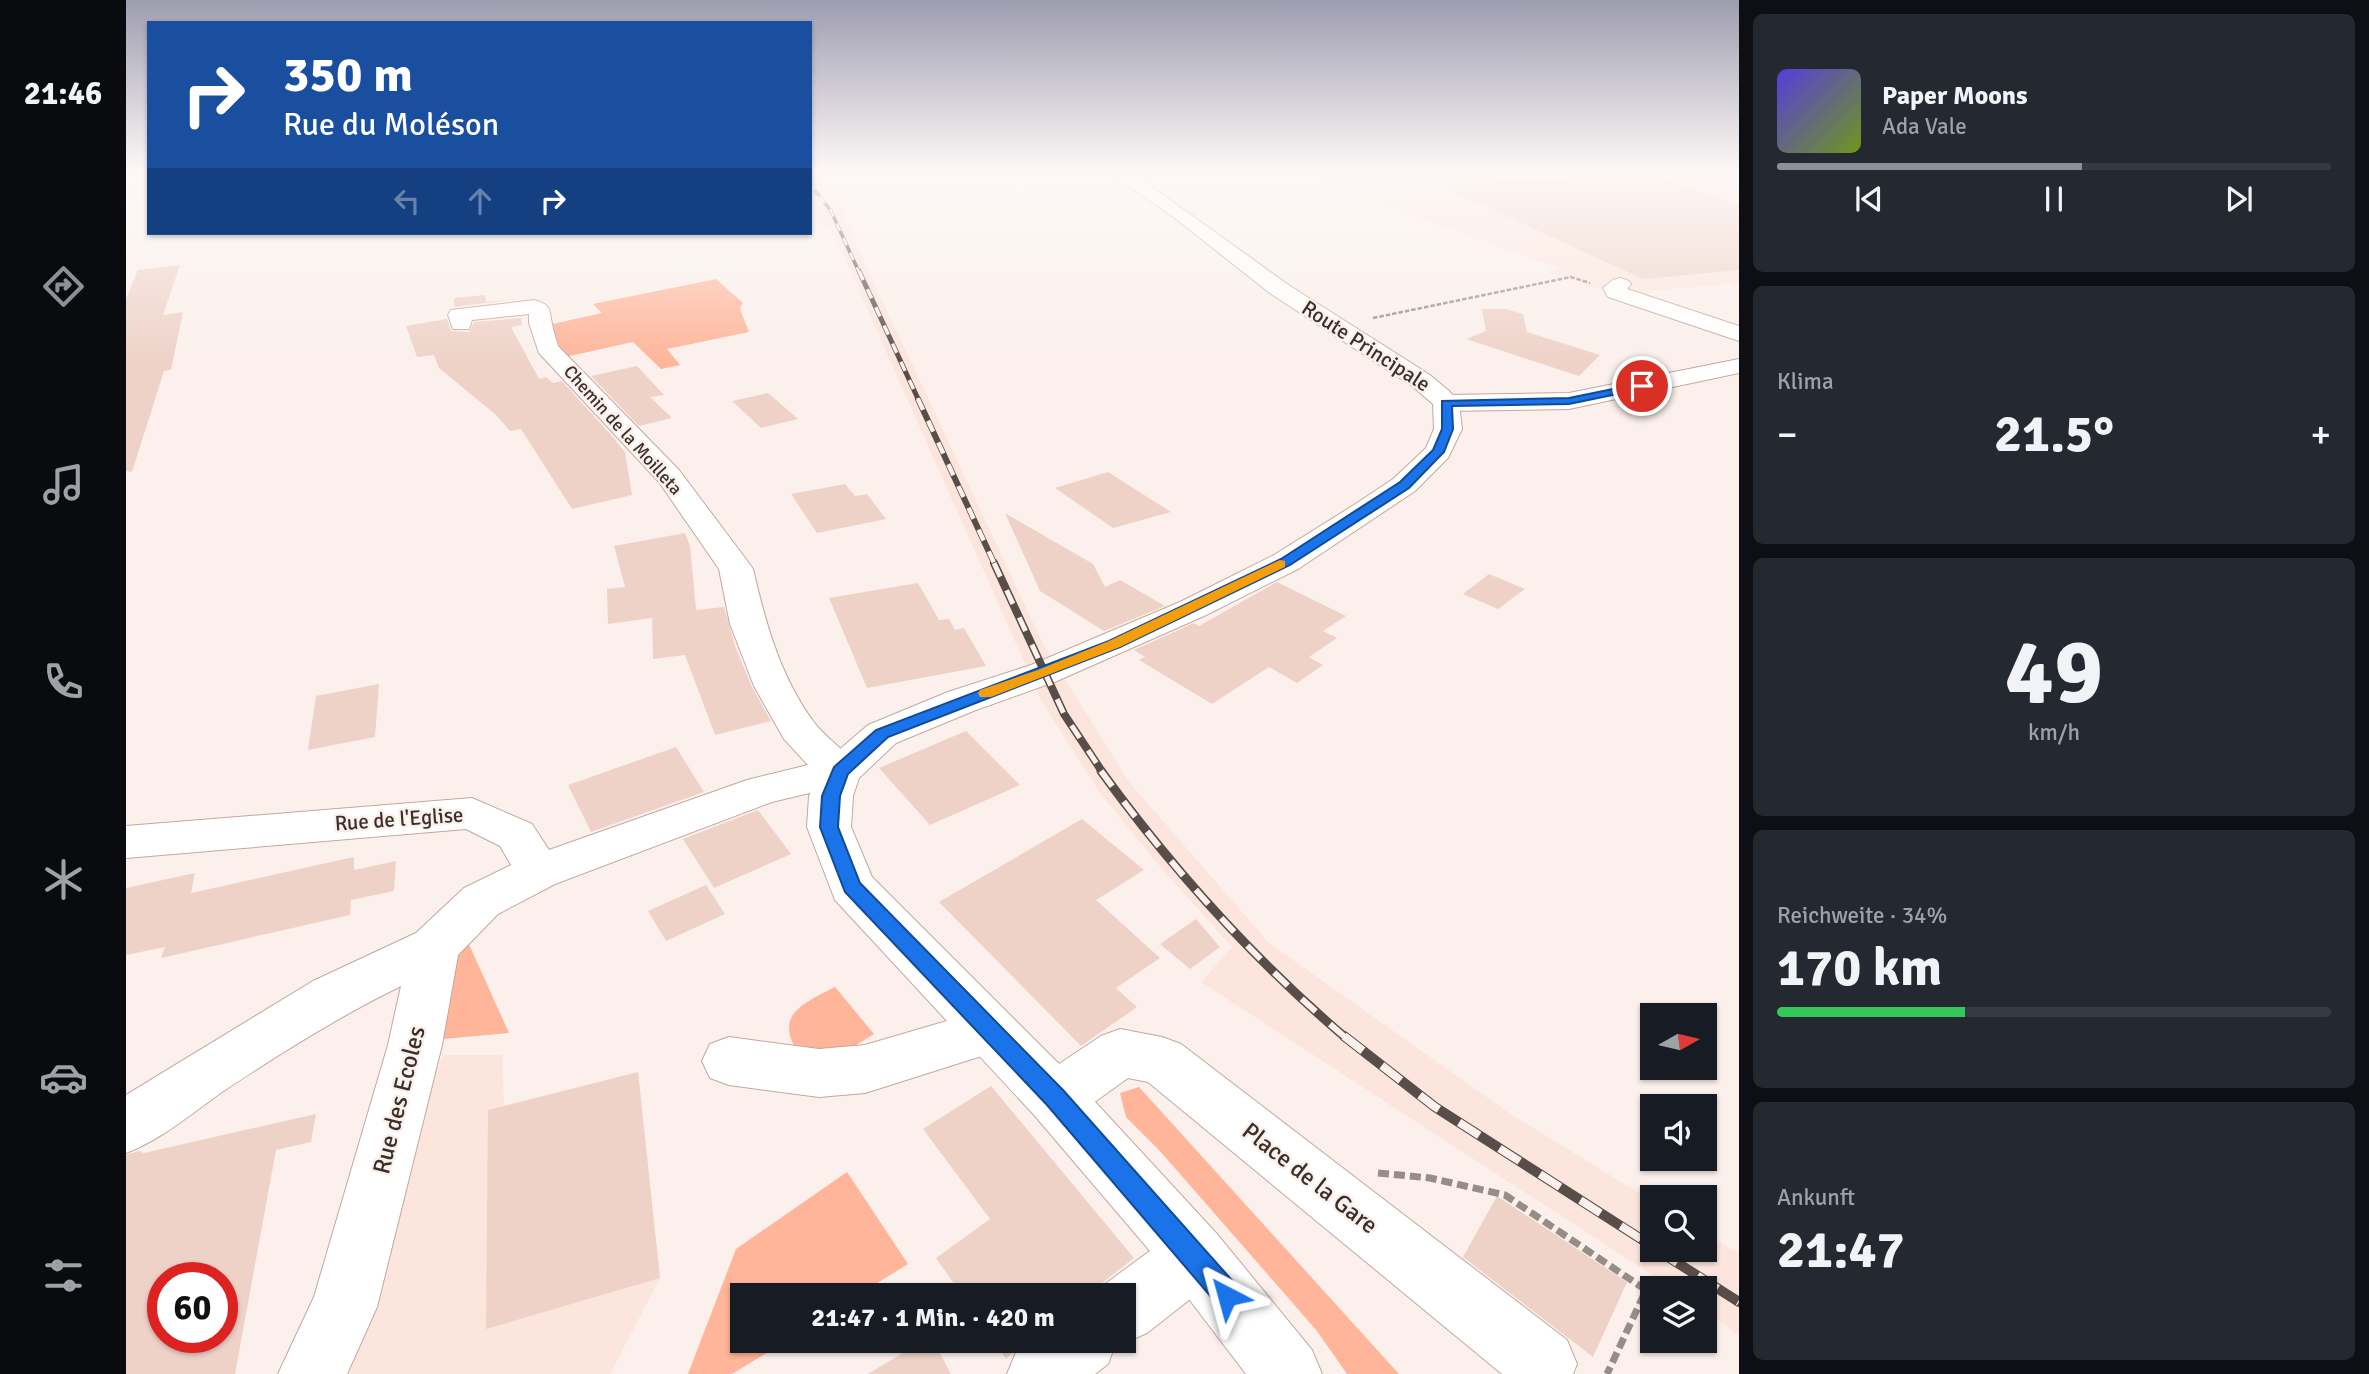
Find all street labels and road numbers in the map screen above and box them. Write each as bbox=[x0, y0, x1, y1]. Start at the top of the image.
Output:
street label: Route Principale bbox=[1297, 295, 1435, 397]
street label: Chemin de la Moilleta bbox=[559, 361, 687, 499]
street label: Rue de l'Eglise bbox=[334, 802, 464, 836]
street label: Rue des Ecoles bbox=[366, 1023, 432, 1177]
street label: Place de la Gare bbox=[1236, 1116, 1384, 1240]

